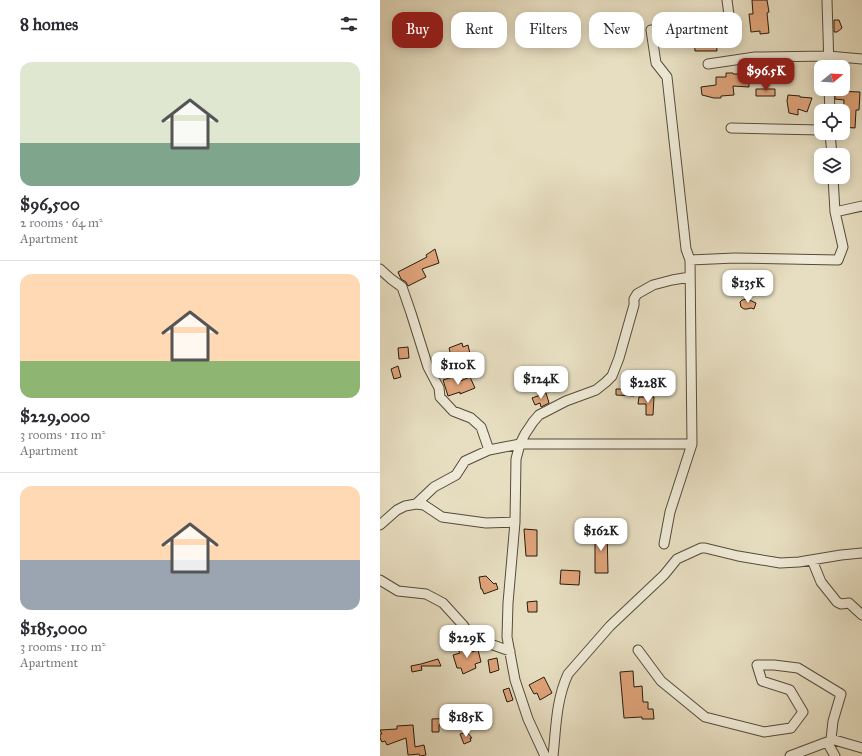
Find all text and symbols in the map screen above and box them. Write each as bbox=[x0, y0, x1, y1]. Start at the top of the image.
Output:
chip: Buy bbox=[392, 12, 443, 48]
chip: Rent bbox=[451, 12, 507, 48]
chip: Filters bbox=[515, 12, 581, 48]
chip: New bbox=[589, 12, 644, 48]
chip: Apartment bbox=[652, 12, 742, 48]
icon: filters bbox=[338, 13, 360, 35]
text: 8 homes bbox=[20, 14, 78, 35]
pin: $96.5K bbox=[733, 58, 799, 92]
north arrow bbox=[814, 60, 850, 96]
map controls bbox=[814, 60, 850, 184]
text: $96.5K bbox=[746, 63, 786, 79]
icon: home bbox=[154, 88, 226, 160]
button: locate bbox=[814, 104, 850, 140]
button: layers bbox=[814, 148, 850, 184]
text: $96,500 bbox=[20, 194, 80, 215]
text: 2 rooms · 64 m² bbox=[20, 215, 103, 231]
text: Apartment bbox=[20, 231, 78, 247]
pin: $135K bbox=[720, 270, 776, 304]
text: $135K bbox=[731, 275, 765, 291]
icon: home bbox=[154, 300, 226, 372]
pin: $110K bbox=[430, 352, 486, 386]
text: $110K bbox=[441, 357, 475, 373]
pin: $124K bbox=[513, 366, 569, 400]
pin: $228K bbox=[620, 370, 676, 404]
text: $124K bbox=[523, 371, 559, 387]
text: $228K bbox=[630, 375, 666, 391]
text: $229,000 bbox=[20, 406, 90, 427]
text: 3 rooms · 110 m² bbox=[20, 427, 105, 443]
text: Apartment bbox=[20, 443, 78, 459]
icon: home bbox=[154, 512, 226, 584]
pin: $162K bbox=[573, 518, 629, 552]
text: $162K bbox=[583, 523, 619, 539]
text: $185,000 bbox=[20, 618, 88, 639]
pin: $229K bbox=[439, 625, 495, 659]
text: $229K bbox=[449, 630, 485, 646]
text: 3 rooms · 110 m² bbox=[20, 639, 105, 655]
text: Apartment bbox=[20, 655, 78, 671]
pin: $185K bbox=[438, 704, 494, 738]
text: $185K bbox=[448, 709, 484, 725]

